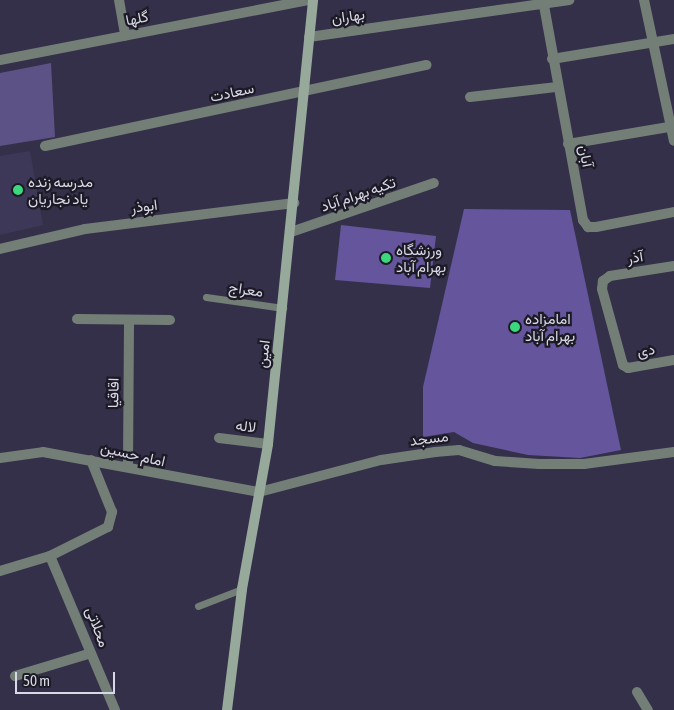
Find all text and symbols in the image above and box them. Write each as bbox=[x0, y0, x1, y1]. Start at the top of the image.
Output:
street label: بهاران bbox=[330, 5, 366, 27]
street label: گلها bbox=[124, 7, 150, 29]
street label: سعادت bbox=[208, 79, 256, 105]
street label: آبان bbox=[575, 143, 597, 169]
place label: مدرسه زنده یاد نجاریان bbox=[28, 172, 93, 207]
street label: تکیه بهرام آباد bbox=[318, 173, 398, 215]
marker: مدرسه زنده یاد نجاریان bbox=[12, 184, 24, 196]
street label: ابوذر bbox=[130, 195, 158, 217]
place label: ورزشگاه بهرام آباد bbox=[396, 240, 446, 275]
street label: آذر bbox=[626, 247, 644, 267]
marker: ورزشگاه بهرام آباد bbox=[380, 252, 392, 264]
street label: معراج bbox=[227, 278, 265, 300]
place label: امامزاده بهرام آباد bbox=[525, 309, 575, 344]
marker: امامزاده بهرام آباد bbox=[509, 321, 521, 333]
street label: امین bbox=[253, 339, 273, 369]
street label: دی bbox=[636, 340, 656, 360]
street label: اقاقیا bbox=[104, 378, 122, 408]
street label: لاله bbox=[235, 416, 257, 436]
street label: مسجد bbox=[409, 427, 449, 449]
street label: امام حسین bbox=[99, 438, 167, 470]
street label: محلاتی bbox=[82, 604, 114, 650]
scale bar bbox=[18, 662, 118, 694]
text: 50 m bbox=[23, 672, 50, 689]

